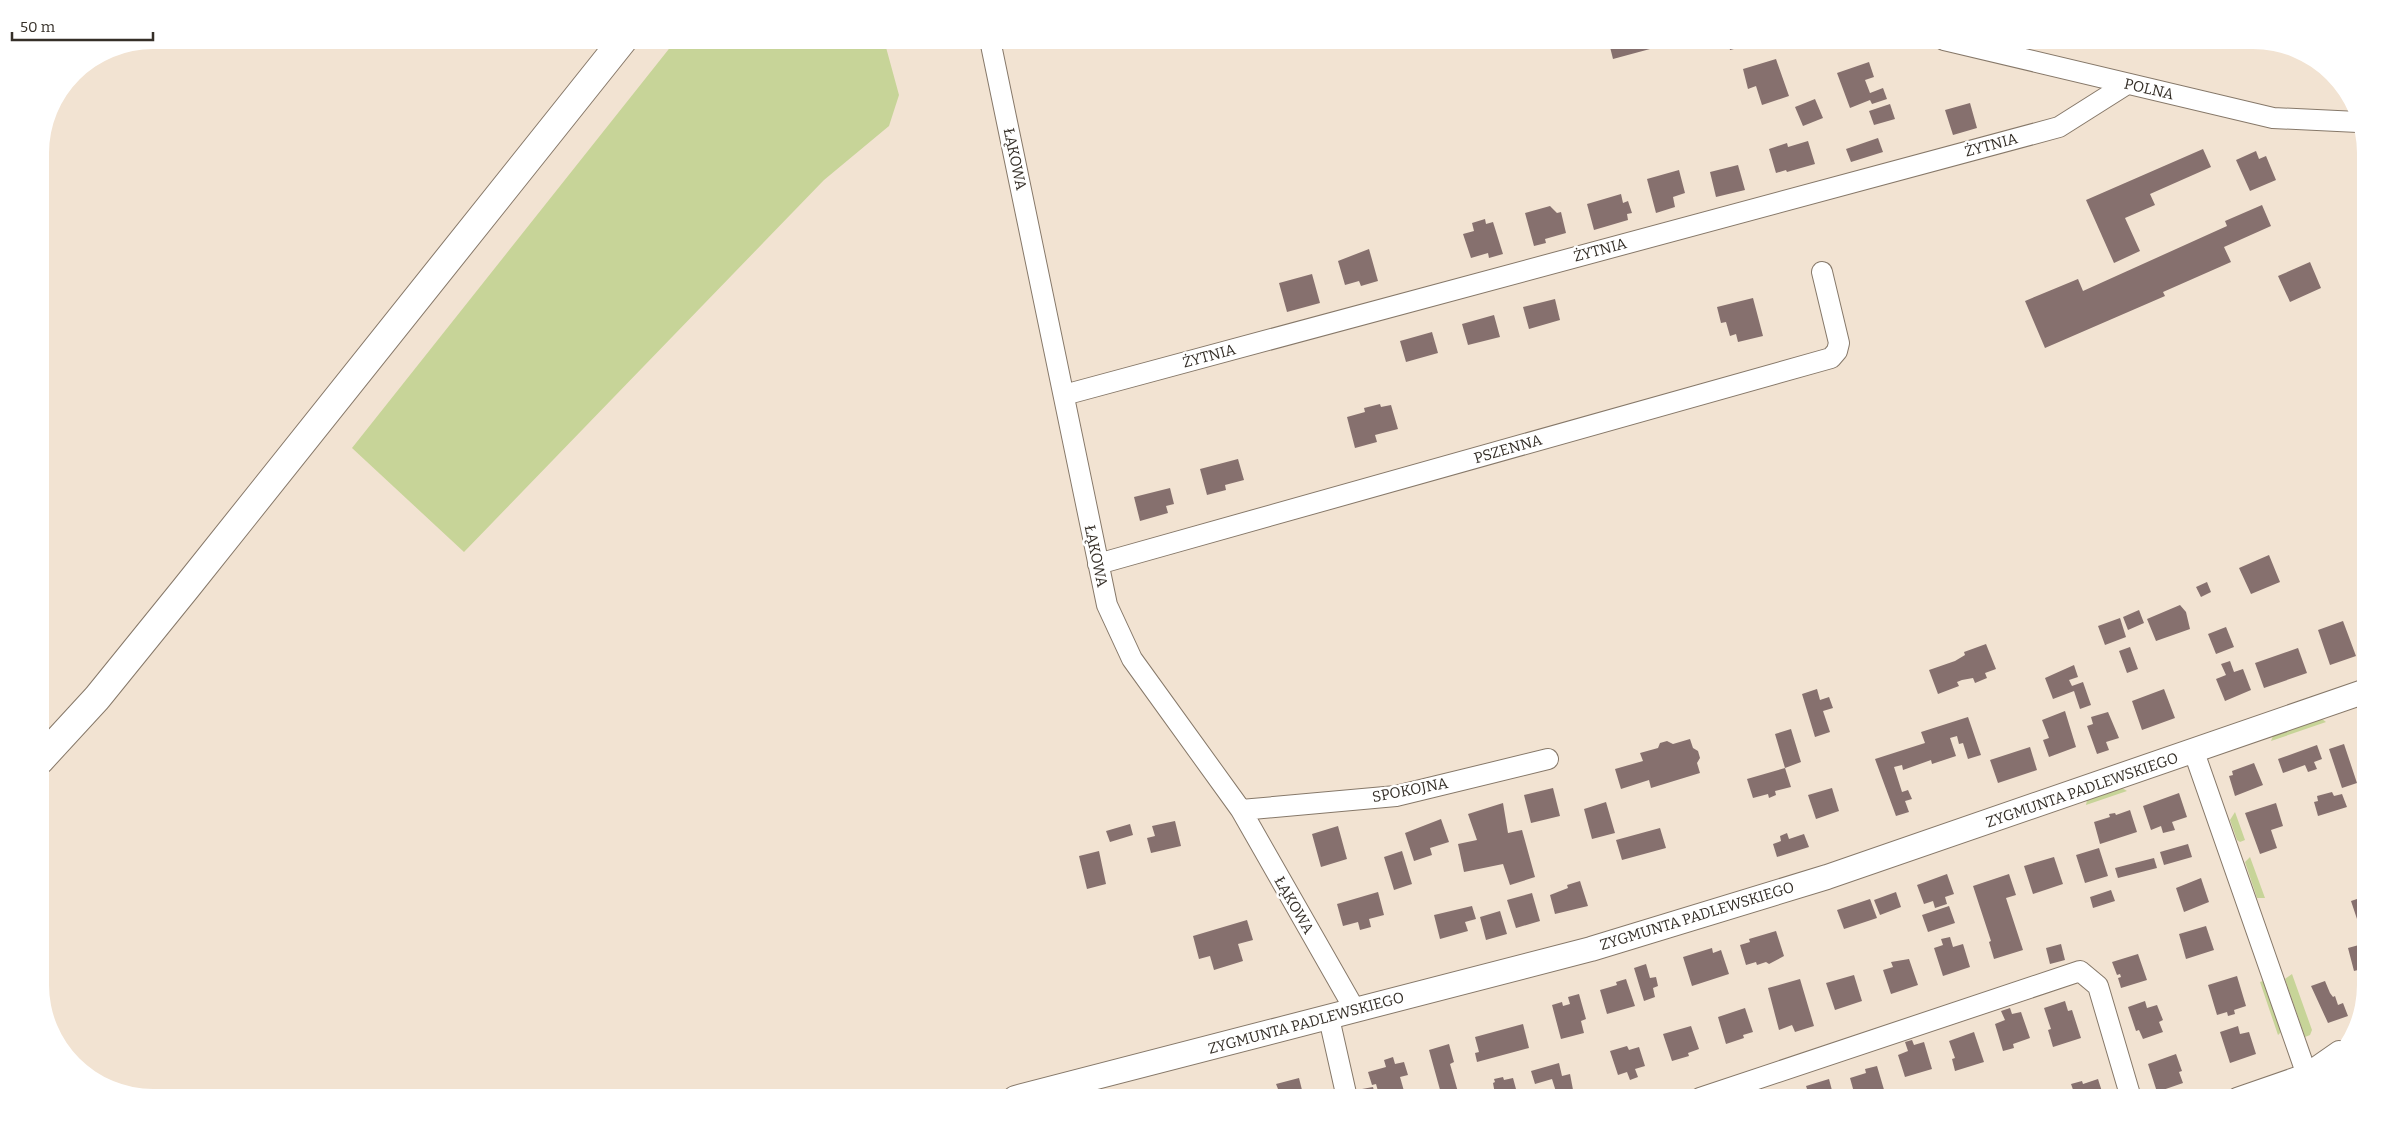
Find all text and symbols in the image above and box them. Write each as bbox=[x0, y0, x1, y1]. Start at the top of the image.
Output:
scale bar bbox=[12, 10, 154, 42]
text: 50 m bbox=[20, 18, 56, 36]
street label: POLNA bbox=[2122, 75, 2176, 104]
street label: ŁĄKOWA bbox=[1000, 126, 1030, 192]
street label: ŻYTNIA bbox=[1963, 129, 2020, 161]
street label: ŻYTNIA bbox=[1572, 234, 1629, 266]
street label: ŻYTNIA bbox=[1181, 340, 1238, 372]
street label: PSZENNA bbox=[1472, 431, 1544, 467]
street label: ŁĄKOWA bbox=[1081, 523, 1111, 589]
street label: ZYGMUNTA PADLEWSKIEGO bbox=[1983, 749, 2181, 831]
street label: SPOKOJNA bbox=[1371, 774, 1450, 806]
street label: ŁĄKOWA bbox=[1270, 873, 1318, 937]
street label: ZYGMUNTA PADLEWSKIEGO bbox=[1598, 878, 1796, 954]
street label: ZYGMUNTA PADLEWSKIEGO bbox=[1206, 988, 1406, 1058]

